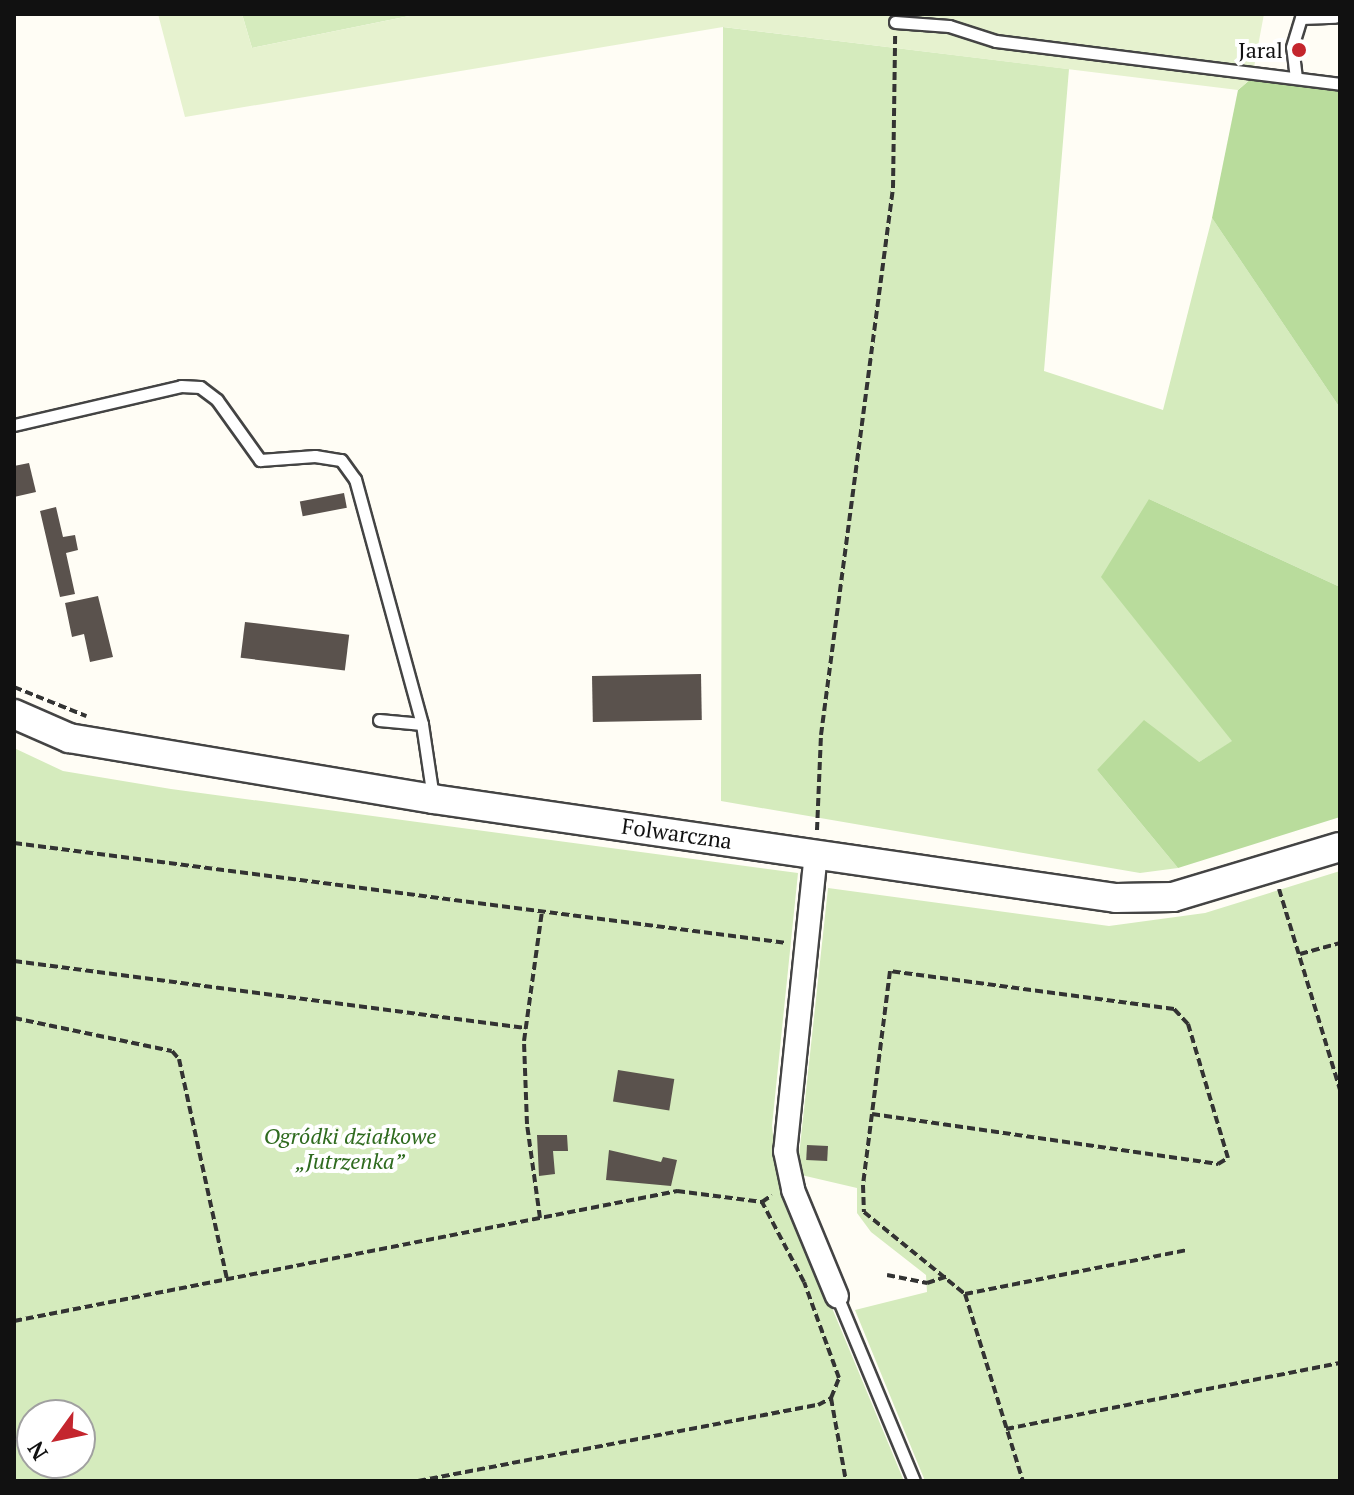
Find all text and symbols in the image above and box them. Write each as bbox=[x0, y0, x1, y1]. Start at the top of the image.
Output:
place label: Jaral bbox=[1238, 37, 1283, 63]
marker: Jaral bbox=[1290, 41, 1308, 59]
street label: Folwarczna bbox=[620, 812, 734, 854]
park label: Ogródki działkowe „Jutrzenka” bbox=[264, 1122, 436, 1174]
north arrow bbox=[16, 1399, 96, 1479]
text: N bbox=[20, 1436, 54, 1466]

